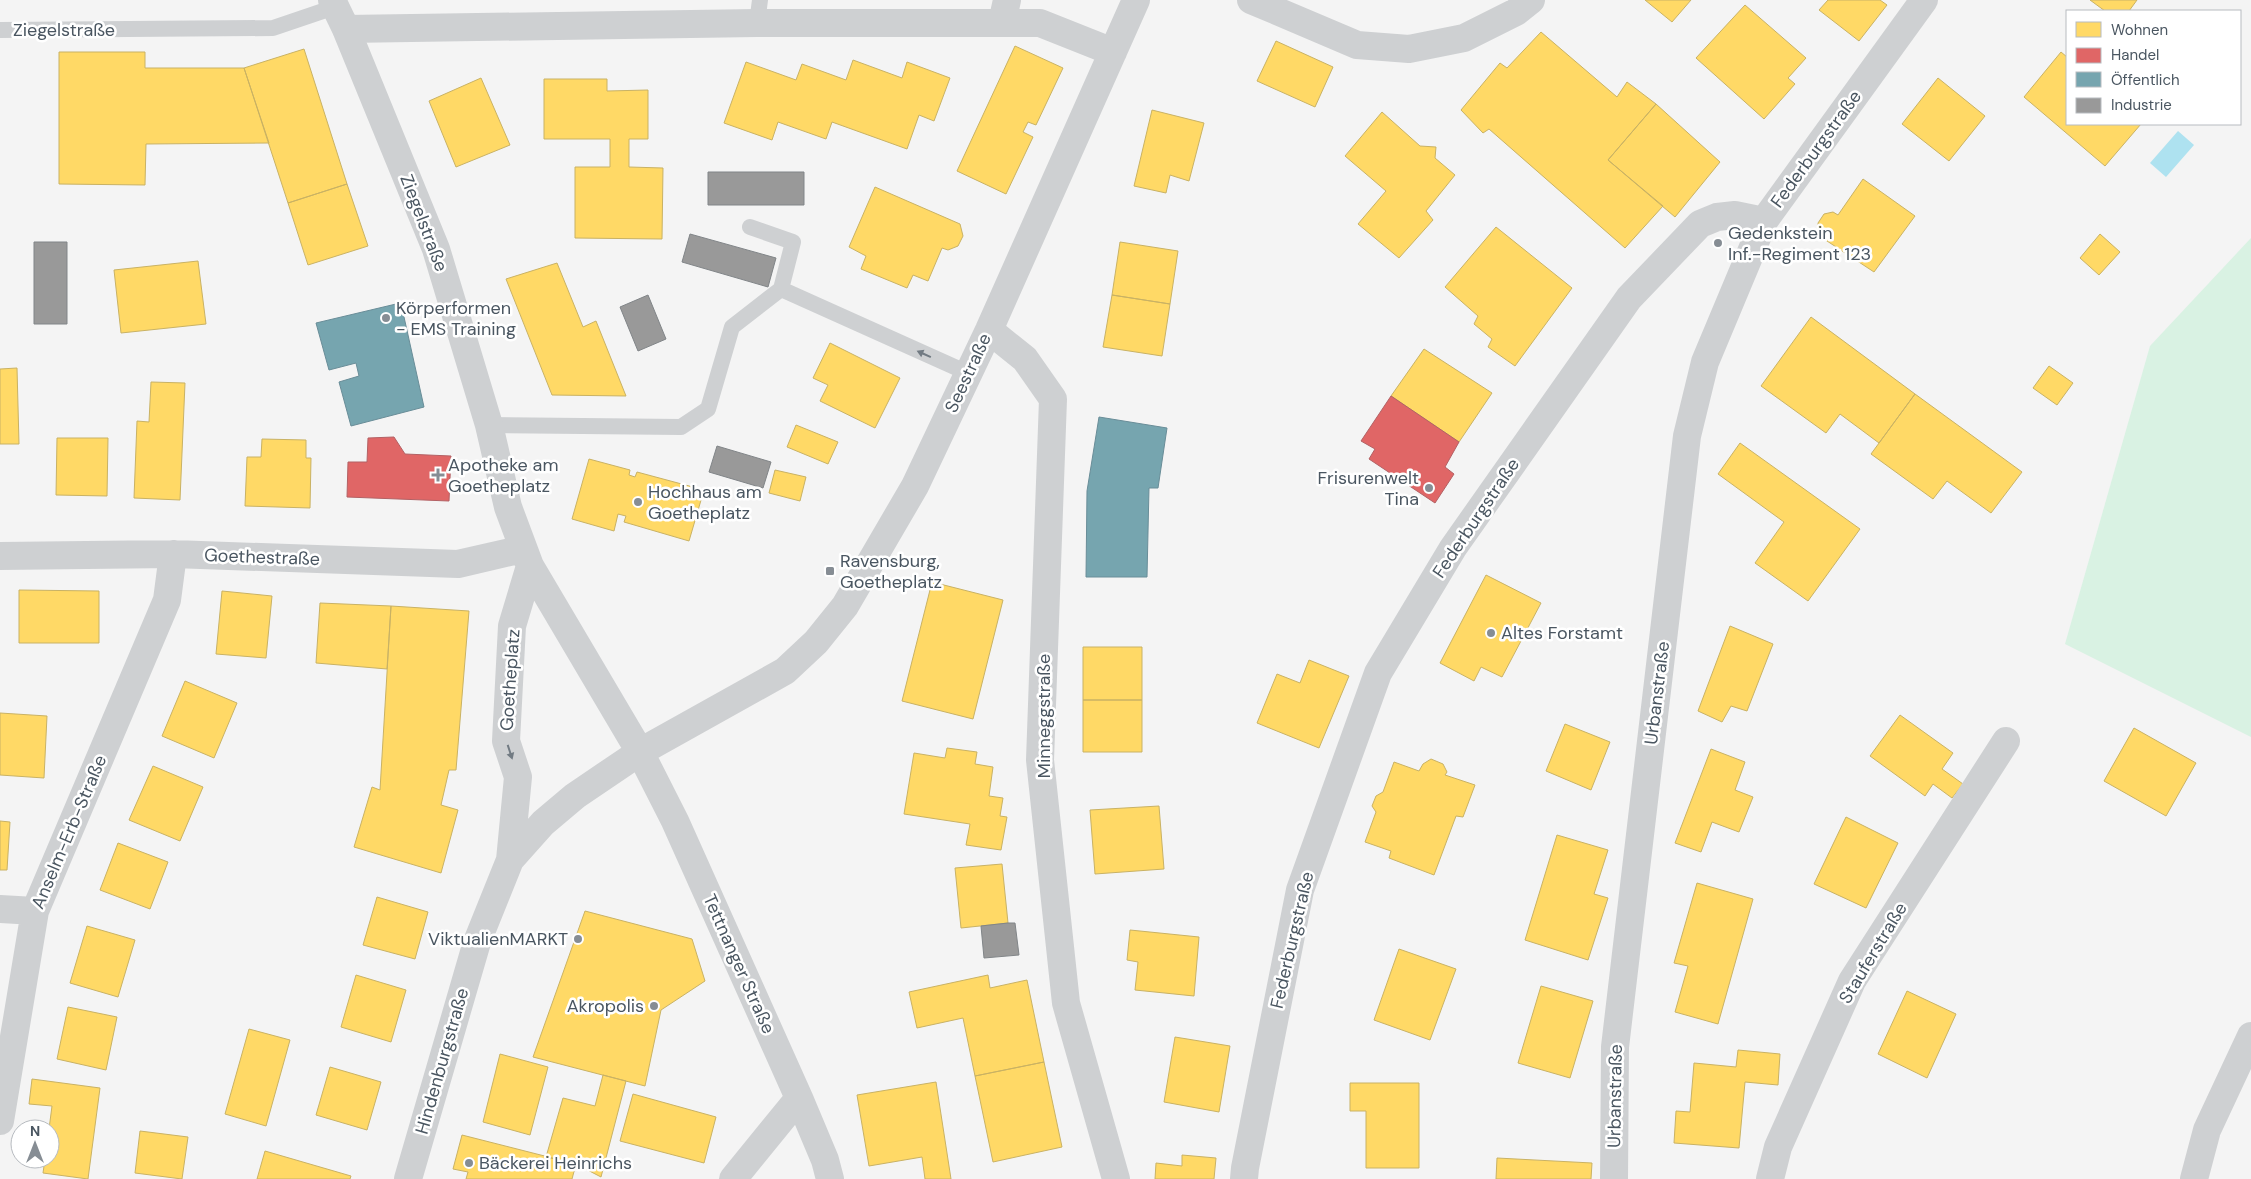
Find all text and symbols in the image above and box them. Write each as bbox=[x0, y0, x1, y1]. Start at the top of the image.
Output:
legend bbox=[2066, 10, 2241, 125]
street label: Ziegelstraße bbox=[13, 18, 115, 42]
text: Wohnen bbox=[2111, 20, 2168, 40]
text: Handel bbox=[2111, 45, 2159, 65]
text: Öffentlich bbox=[2111, 70, 2180, 90]
street label: Federburgstraße bbox=[1765, 85, 1867, 213]
text: Industrie bbox=[2111, 95, 2172, 115]
street label: Ziegelstraße bbox=[394, 171, 454, 275]
place label: Gedenkstein Inf.-Regiment 123 bbox=[1728, 221, 1871, 266]
marker: Gedenkstein Inf.-Regiment 123 bbox=[1712, 237, 1724, 249]
place label: Körperformen - EMS Training bbox=[396, 296, 516, 341]
marker: Körperformen - EMS Training bbox=[380, 312, 392, 324]
street label: Seestraße bbox=[939, 329, 997, 417]
one-way arrow bbox=[917, 349, 931, 357]
place label: Apotheke am Goetheplatz bbox=[448, 453, 558, 498]
street label: Federburgstraße bbox=[1427, 453, 1525, 583]
place label: Frisurenwelt Tina bbox=[1317, 466, 1419, 511]
marker: Apotheke am Goetheplatz bbox=[432, 469, 444, 481]
place label: Hochhaus am Goetheplatz bbox=[648, 480, 762, 525]
marker: Frisurenwelt Tina bbox=[1423, 482, 1435, 494]
marker: Hochhaus am Goetheplatz bbox=[632, 496, 644, 508]
street label: Goethestraße bbox=[204, 543, 320, 571]
place label: Ravensburg, Goetheplatz bbox=[840, 549, 942, 594]
marker: Ravensburg, Goetheplatz bbox=[824, 565, 836, 577]
place label: Altes Forstamt bbox=[1501, 621, 1623, 645]
marker: Altes Forstamt bbox=[1485, 627, 1497, 639]
street label: Goetheplatz bbox=[494, 628, 526, 732]
street label: Urbanstraße bbox=[1639, 640, 1675, 746]
street label: Minneggstraße bbox=[1032, 654, 1056, 778]
one-way arrow bbox=[507, 744, 514, 759]
street label: Anselm-Erb-Straße bbox=[26, 751, 112, 913]
street label: Federburgstraße bbox=[1265, 869, 1319, 1011]
street label: Tettnanger Straße bbox=[698, 891, 780, 1037]
street label: Stauferstraße bbox=[1833, 898, 1913, 1008]
place label: ViktualienMARKT bbox=[428, 927, 568, 951]
marker: ViktualienMARKT bbox=[572, 933, 584, 945]
street label: Hindenburgstraße bbox=[410, 985, 474, 1137]
place label: Akropolis bbox=[567, 994, 644, 1018]
marker: Akropolis bbox=[648, 1000, 660, 1012]
street label: Urbanstraße bbox=[1602, 1044, 1628, 1148]
north arrow bbox=[10, 1119, 60, 1169]
text: N bbox=[30, 1122, 40, 1140]
place label: Bäckerei Heinrichs bbox=[479, 1151, 632, 1175]
marker: Bäckerei Heinrichs bbox=[463, 1157, 475, 1169]

